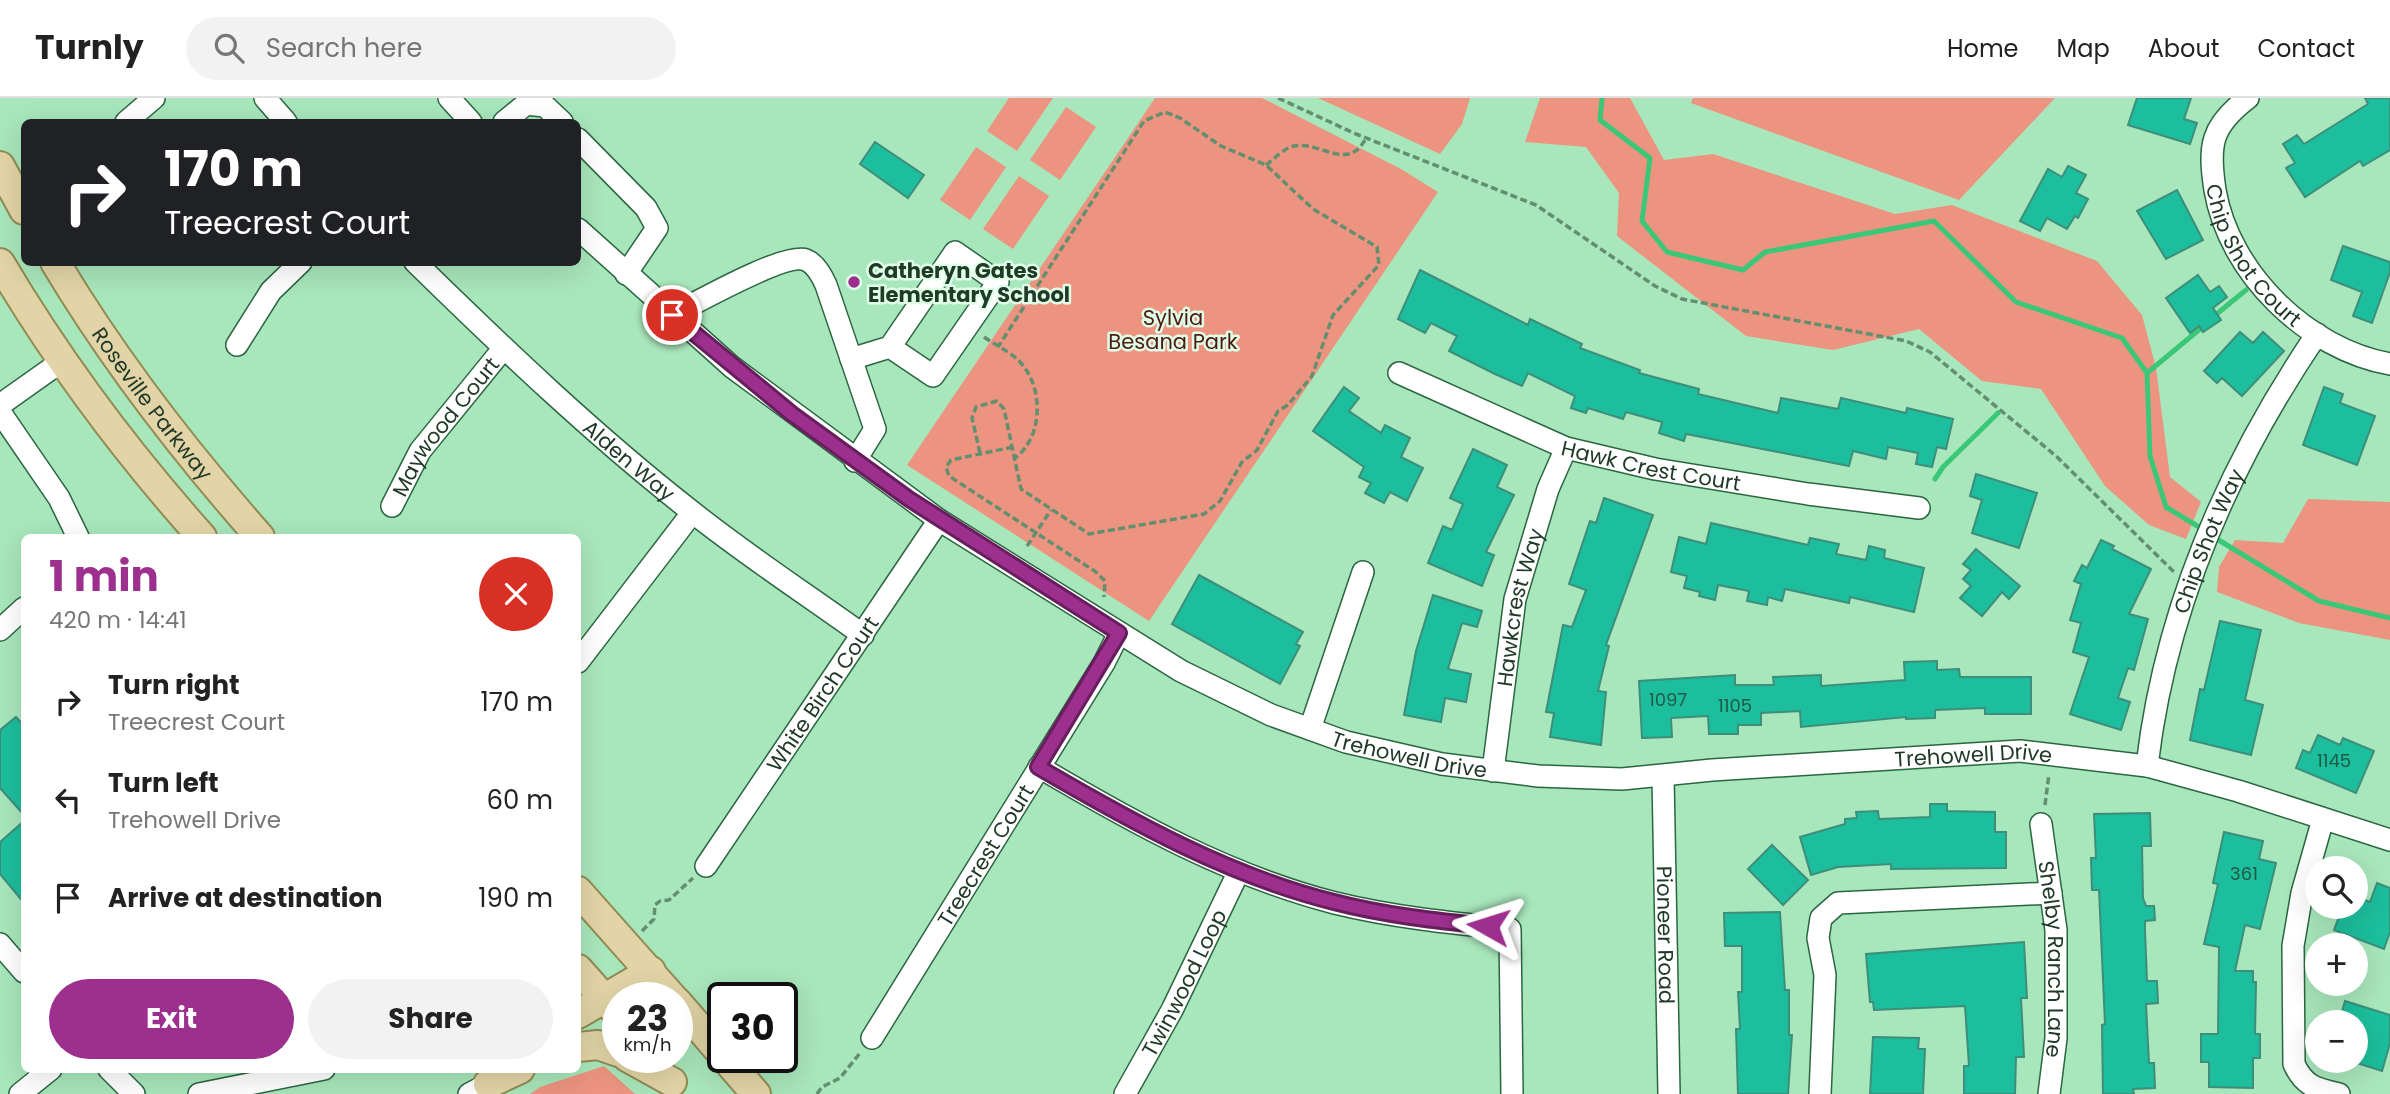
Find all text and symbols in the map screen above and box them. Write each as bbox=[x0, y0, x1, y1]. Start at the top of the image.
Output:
search box bbox=[186, 17, 676, 80]
text: Turnly bbox=[35, 24, 144, 71]
icon: search bbox=[210, 29, 248, 67]
text: Search here bbox=[266, 30, 422, 66]
text: Home bbox=[1947, 32, 2019, 65]
text: Map bbox=[2057, 32, 2110, 65]
text: About bbox=[2148, 32, 2219, 65]
text: Contact bbox=[2257, 32, 2355, 65]
text: 170 m bbox=[164, 135, 303, 203]
icon: right bbox=[49, 147, 140, 238]
street label: Chip Shot Court bbox=[2200, 181, 2308, 333]
text: Treecrest Court bbox=[164, 200, 410, 245]
place label: Catheryn Gates Elementary School bbox=[868, 256, 1070, 309]
marker: Catheryn Gates Elementary School bbox=[846, 274, 862, 290]
pin bbox=[642, 285, 702, 345]
icon: arrive bbox=[653, 296, 691, 334]
park label: Sylvia Besana Park bbox=[1108, 303, 1238, 356]
street label: Roseville Parkway bbox=[86, 321, 220, 486]
street label: Maywood Court bbox=[385, 351, 505, 501]
street label: Alden Way bbox=[577, 413, 682, 508]
street label: Hawk Crest Court bbox=[1559, 433, 1743, 497]
street label: Chip Shot Way bbox=[2166, 464, 2250, 617]
street label: Hawkcrest Way bbox=[1489, 525, 1550, 688]
text: 1 min bbox=[49, 547, 159, 606]
button: close bbox=[479, 557, 553, 631]
text: 420 m · 14:41 bbox=[49, 604, 187, 636]
street label: White Birch Court bbox=[759, 610, 885, 777]
text: Turn right bbox=[108, 667, 240, 703]
icon: right bbox=[49, 683, 87, 721]
text: 170 m bbox=[480, 684, 553, 720]
house number: 1097 bbox=[1649, 687, 1687, 712]
house number: 1105 bbox=[1718, 693, 1752, 718]
text: Treecrest Court bbox=[108, 706, 285, 738]
street label: Trehowell Drive bbox=[1328, 723, 1489, 784]
street label: Trehowell Drive bbox=[1894, 736, 2054, 773]
house number: 1145 bbox=[2317, 748, 2351, 773]
text: Turn left bbox=[108, 765, 219, 801]
street label: Treecrest Court bbox=[930, 779, 1040, 932]
icon: left bbox=[49, 781, 87, 819]
text: 60 m bbox=[486, 782, 553, 818]
text: Trehowell Drive bbox=[108, 804, 281, 836]
map controls bbox=[2305, 856, 2368, 1073]
button: search bbox=[2305, 856, 2368, 919]
street label: Shelby Ranch Lane bbox=[2032, 859, 2071, 1059]
house number: 361 bbox=[2230, 861, 2258, 886]
street label: Pioneer Road bbox=[1650, 866, 1682, 1004]
icon: arrive bbox=[49, 879, 87, 917]
text: Arrive at destination bbox=[108, 880, 383, 916]
text: 190 m bbox=[478, 880, 553, 916]
position arrow bbox=[1451, 889, 1525, 963]
street label: Twinwood Loop bbox=[1134, 904, 1233, 1062]
button: + bbox=[2305, 933, 2368, 996]
button: Exit bbox=[49, 979, 294, 1059]
button: Share bbox=[308, 979, 553, 1059]
speed limit sign: 30 bbox=[707, 982, 798, 1073]
text: 23 bbox=[627, 994, 668, 1043]
button: − bbox=[2305, 1010, 2368, 1073]
text: km/h bbox=[624, 1032, 671, 1057]

